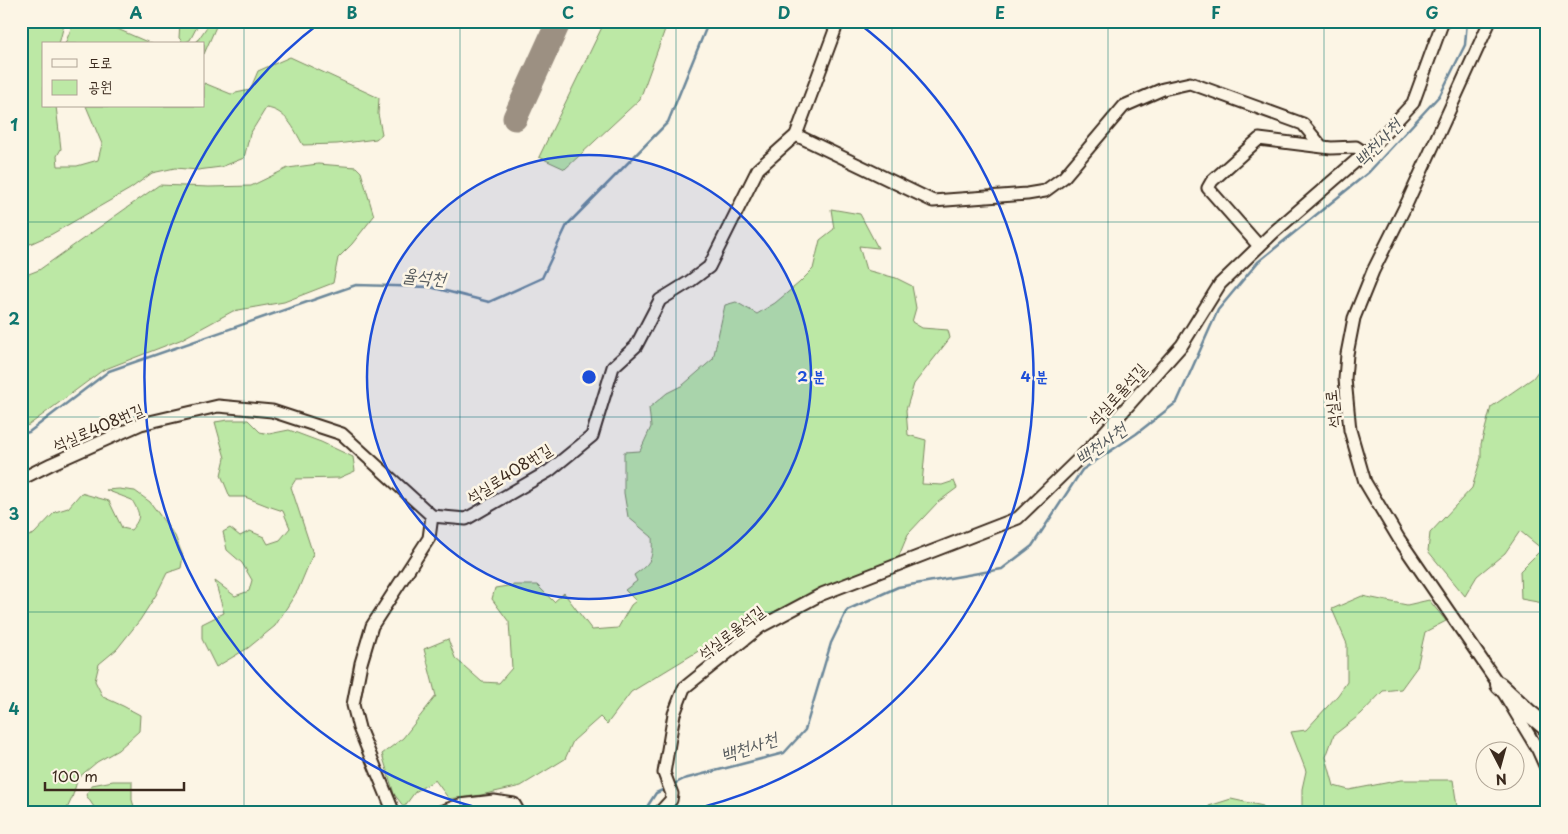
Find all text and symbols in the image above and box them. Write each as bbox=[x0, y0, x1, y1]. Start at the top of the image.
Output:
text: A bbox=[130, 0, 143, 24]
text: B bbox=[347, 0, 358, 24]
text: C bbox=[562, 0, 574, 24]
text: D bbox=[778, 0, 790, 24]
text: E bbox=[995, 0, 1005, 24]
text: F bbox=[1211, 0, 1221, 24]
text: G bbox=[1425, 0, 1439, 24]
legend bbox=[42, 42, 205, 108]
text: 도로 bbox=[88, 50, 112, 73]
text: 공원 bbox=[88, 74, 112, 97]
water label: 백천사천 bbox=[1347, 111, 1408, 172]
text: 1 bbox=[10, 112, 18, 136]
water label: 율석천 bbox=[401, 260, 449, 291]
text: 2 bbox=[8, 306, 20, 330]
street label: 석실로율석길 bbox=[1081, 357, 1151, 430]
text: 2 분 bbox=[797, 364, 825, 387]
text: 4 분 bbox=[1020, 364, 1048, 387]
centre of rings bbox=[580, 368, 598, 386]
street label: 석실로 bbox=[1317, 389, 1345, 430]
street label: 석실로408번길 bbox=[48, 396, 147, 456]
water label: 백천사천 bbox=[1069, 414, 1133, 471]
street label: 석실로408번길 bbox=[461, 436, 556, 508]
text: 3 bbox=[9, 501, 19, 525]
street label: 석실로율석길 bbox=[692, 598, 769, 664]
text: 4 bbox=[9, 696, 20, 720]
water label: 백천사천 bbox=[717, 723, 782, 767]
north arrow bbox=[1476, 742, 1526, 792]
scale bar bbox=[45, 759, 184, 791]
text: 100 m bbox=[52, 764, 98, 787]
text: N bbox=[1495, 768, 1508, 790]

